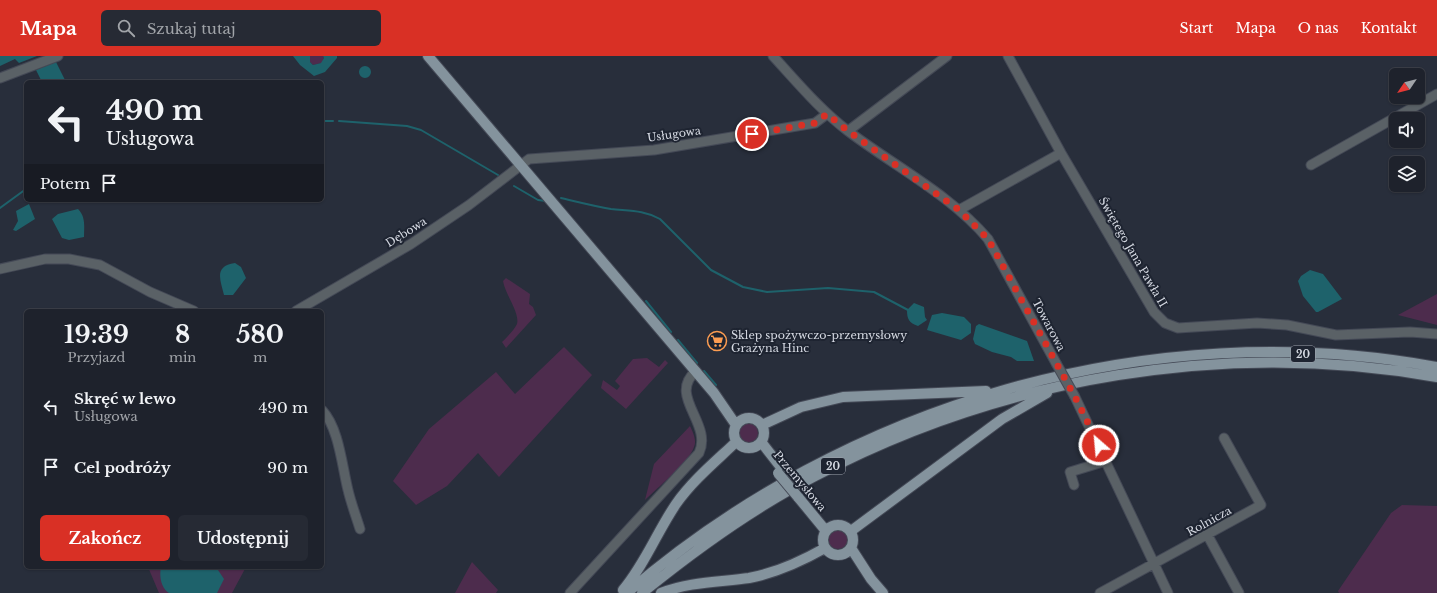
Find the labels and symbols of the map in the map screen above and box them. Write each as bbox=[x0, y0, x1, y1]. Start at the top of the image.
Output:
north arrow bbox=[1389, 68, 1425, 104]
pin bbox=[735, 117, 769, 151]
street label: Usługowa bbox=[646, 123, 703, 145]
street label: Świętego Jana Pawła II bbox=[1096, 194, 1171, 310]
street label: Dębowa bbox=[383, 214, 430, 250]
street label: Towarowa bbox=[1029, 296, 1069, 354]
place label: Sklep spożywczo-przemysłowy Grażyna Hinc bbox=[731, 328, 907, 355]
supermarket icon: Sklep spożywczo-przemysłowy Grażyna Hinc bbox=[706, 330, 728, 352]
road number: 20 bbox=[1291, 346, 1315, 362]
position arrow bbox=[1078, 424, 1120, 466]
street label: Przemysłowa bbox=[771, 448, 830, 515]
road number: 20 bbox=[821, 458, 845, 474]
street label: Rolnicza bbox=[1184, 503, 1235, 539]

